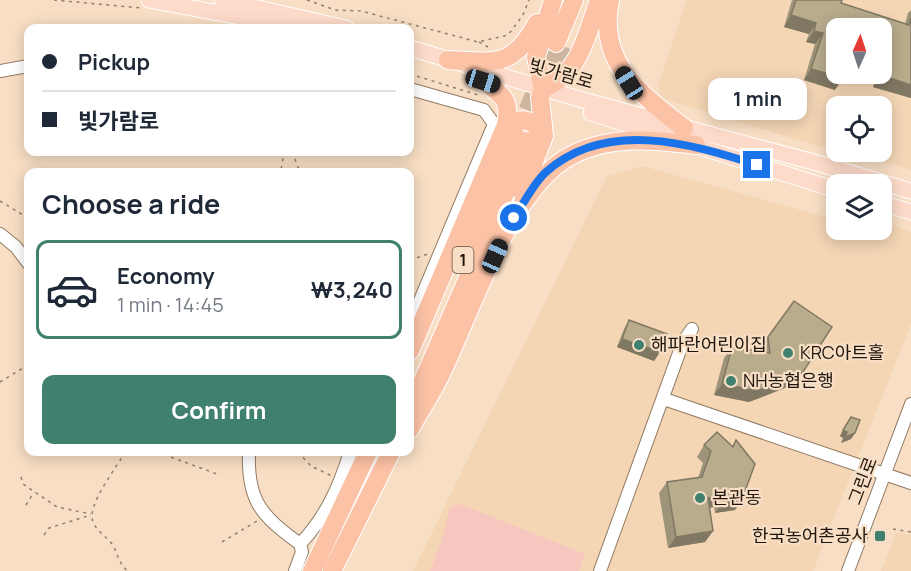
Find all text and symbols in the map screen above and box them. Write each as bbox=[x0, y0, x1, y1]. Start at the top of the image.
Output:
north arrow bbox=[826, 18, 892, 84]
map controls bbox=[826, 18, 892, 240]
text: Pickup bbox=[78, 47, 150, 77]
street label: 빛가람로 bbox=[526, 52, 596, 94]
car bbox=[612, 63, 646, 103]
car bbox=[463, 67, 503, 95]
callout: 1 min bbox=[708, 78, 807, 120]
text: 1 min bbox=[733, 85, 782, 112]
button: locate bbox=[826, 96, 892, 162]
text: 빛가람로 bbox=[78, 106, 159, 136]
route end bbox=[743, 151, 770, 178]
button: layers bbox=[826, 174, 892, 240]
text: Choose a ride bbox=[42, 185, 220, 222]
route start bbox=[500, 204, 527, 231]
car bbox=[479, 236, 511, 276]
road number: 1 bbox=[452, 247, 474, 273]
text: Economy bbox=[117, 261, 215, 291]
icon: car bbox=[45, 263, 99, 317]
text: ₩3,240 bbox=[311, 275, 393, 305]
text: 1 min · 14:45 bbox=[117, 291, 224, 318]
place label: 해파란어린이집 bbox=[651, 332, 767, 356]
marker: 해파란어린이집 bbox=[632, 338, 646, 352]
place label: KRC아트홀 bbox=[800, 340, 884, 364]
marker: KRC아트홀 bbox=[781, 346, 795, 360]
place label: NH농협은행 bbox=[743, 368, 834, 392]
marker: NH농협은행 bbox=[724, 374, 738, 388]
button: Confirm bbox=[42, 375, 396, 444]
street label: 그린로 bbox=[842, 453, 882, 508]
place label: 본관동 bbox=[712, 485, 762, 509]
marker: 본관동 bbox=[693, 491, 707, 505]
place label: 한국농어촌공사 bbox=[752, 523, 868, 547]
marker: 한국농어촌공사 bbox=[873, 529, 887, 543]

